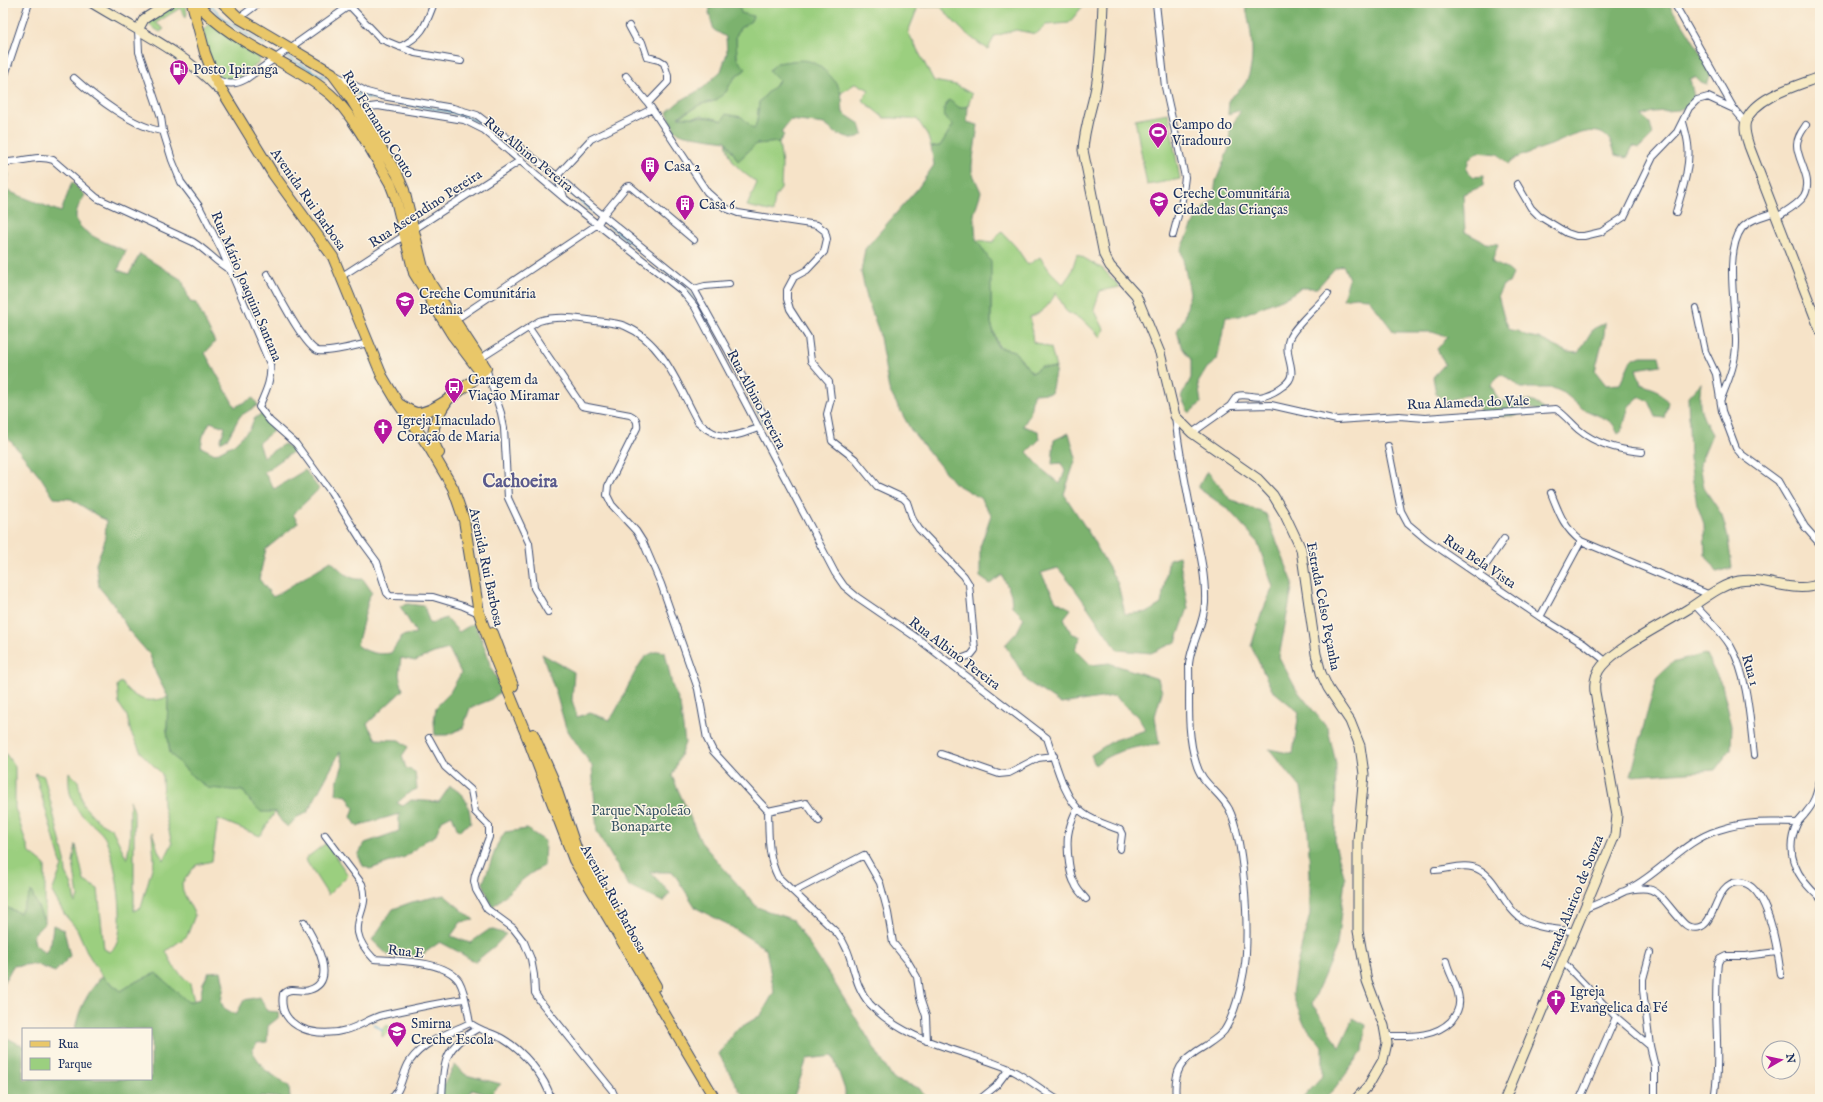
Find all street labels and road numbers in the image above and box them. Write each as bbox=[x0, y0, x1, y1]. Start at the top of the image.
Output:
street label: Rua Fernando Couto bbox=[338, 67, 419, 182]
street label: Rua Albino Pereira bbox=[480, 113, 578, 197]
street label: Avenida Rui Barbosa bbox=[266, 144, 351, 255]
street label: Rua Ascendino Pereira bbox=[366, 165, 486, 252]
street label: Rua Mário Joaquim Santana bbox=[206, 209, 286, 365]
street label: Rua Albino Pereira bbox=[722, 347, 790, 453]
street label: Rua Alameda do Vale bbox=[1406, 392, 1530, 414]
street label: Avenida Rui Barbosa bbox=[464, 505, 508, 629]
street label: Rua Bela Vista bbox=[1439, 531, 1520, 593]
street label: Estrada Celso Peçanha bbox=[1302, 540, 1344, 673]
street label: Rua Albino Pereira bbox=[905, 613, 1005, 695]
street label: Rua 1 bbox=[1737, 652, 1763, 688]
street label: Estrada Alarico de Souza bbox=[1538, 832, 1608, 972]
street label: Avenida Rui Barbosa bbox=[576, 841, 651, 956]
street label: Rua E bbox=[387, 941, 425, 963]

